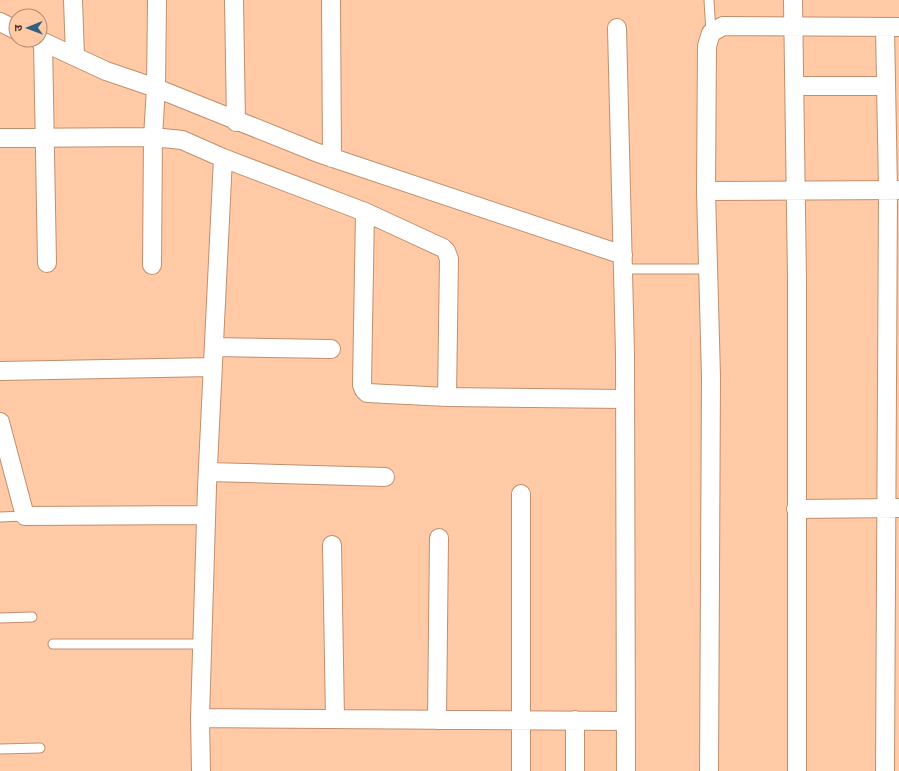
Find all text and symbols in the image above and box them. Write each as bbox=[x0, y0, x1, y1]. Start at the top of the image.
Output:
north arrow bbox=[8, 8, 48, 48]
text: उ bbox=[10, 24, 25, 32]

